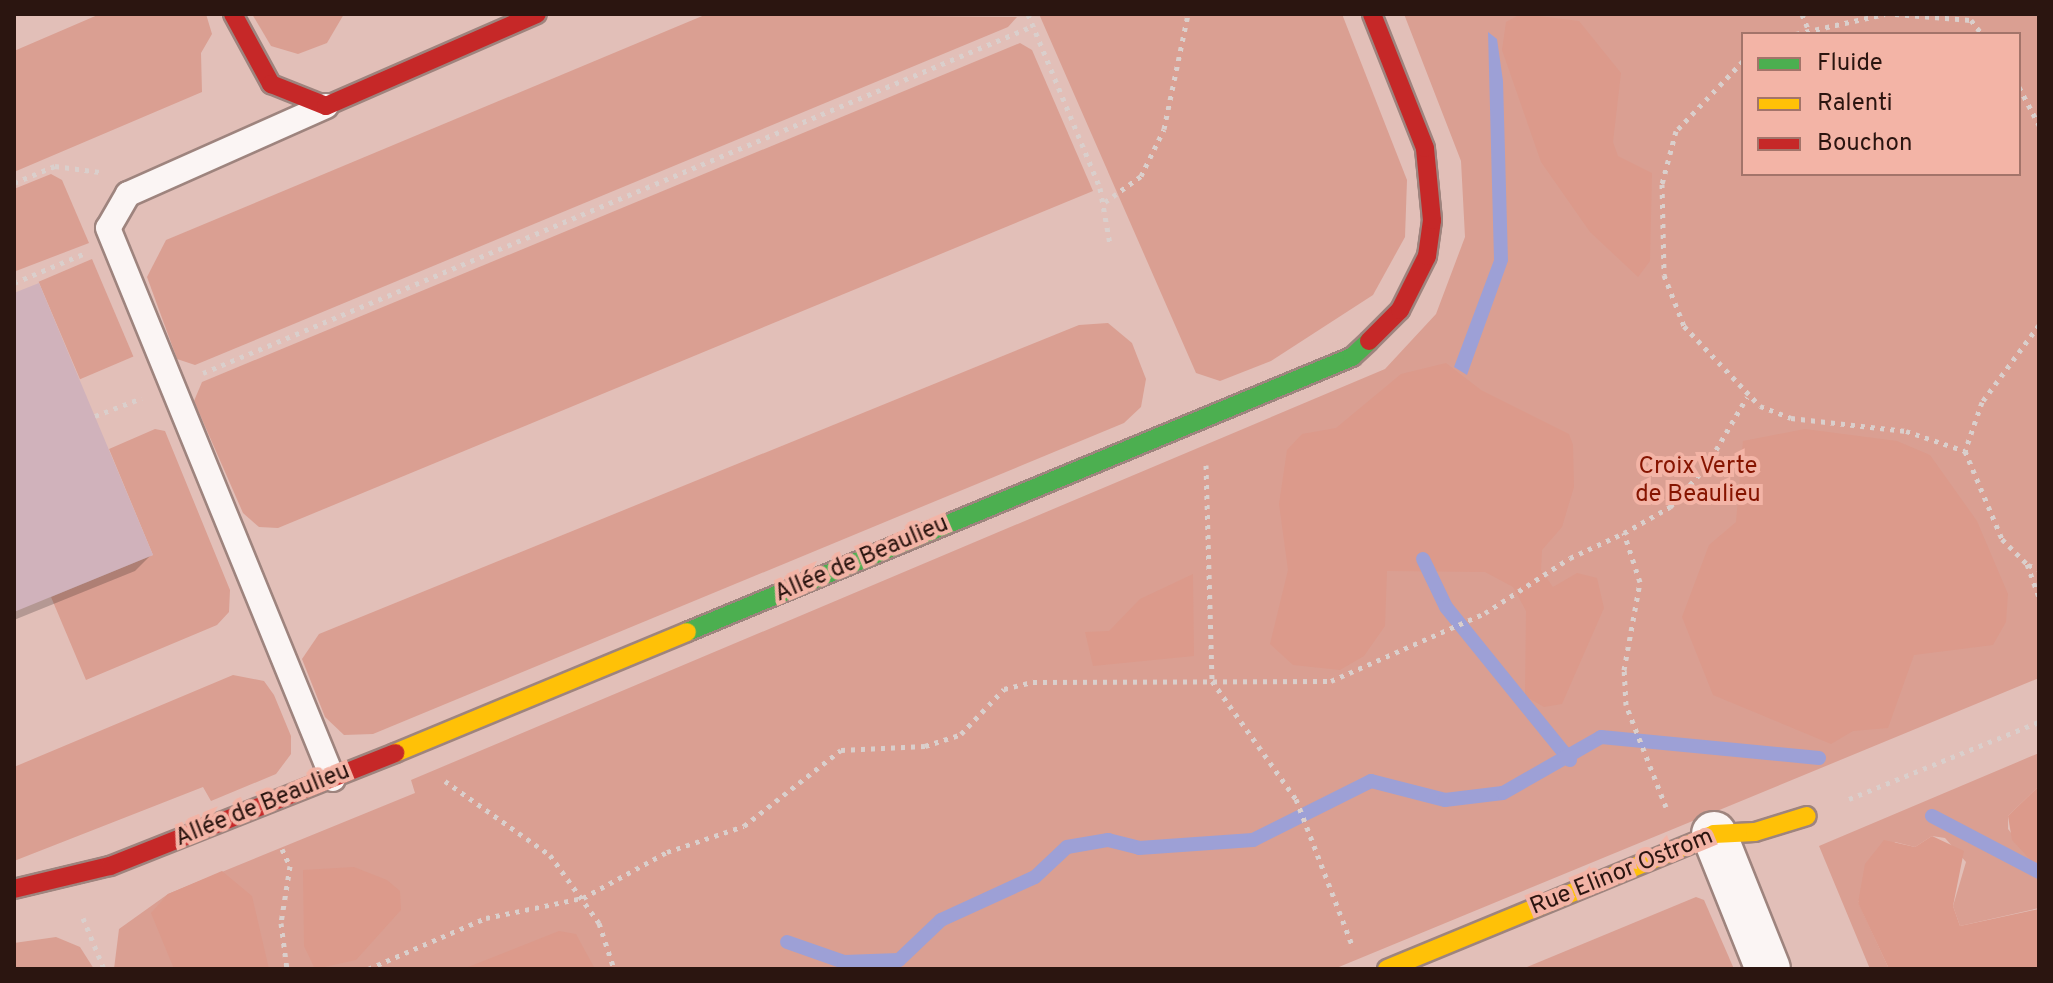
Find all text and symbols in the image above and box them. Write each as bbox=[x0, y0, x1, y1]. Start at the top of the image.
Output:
legend bbox=[1741, 32, 2021, 176]
text: Fluide bbox=[1817, 49, 1883, 79]
text: Ralenti bbox=[1817, 89, 1893, 119]
text: Bouchon bbox=[1817, 129, 1912, 159]
park label: Croix Verte de Beaulieu bbox=[1635, 454, 1761, 510]
street label: Allée de Beaulieu bbox=[771, 510, 953, 610]
street label: Allée de Beaulieu bbox=[171, 758, 355, 854]
street label: Rue Elinor Ostrom bbox=[1526, 823, 1718, 923]

